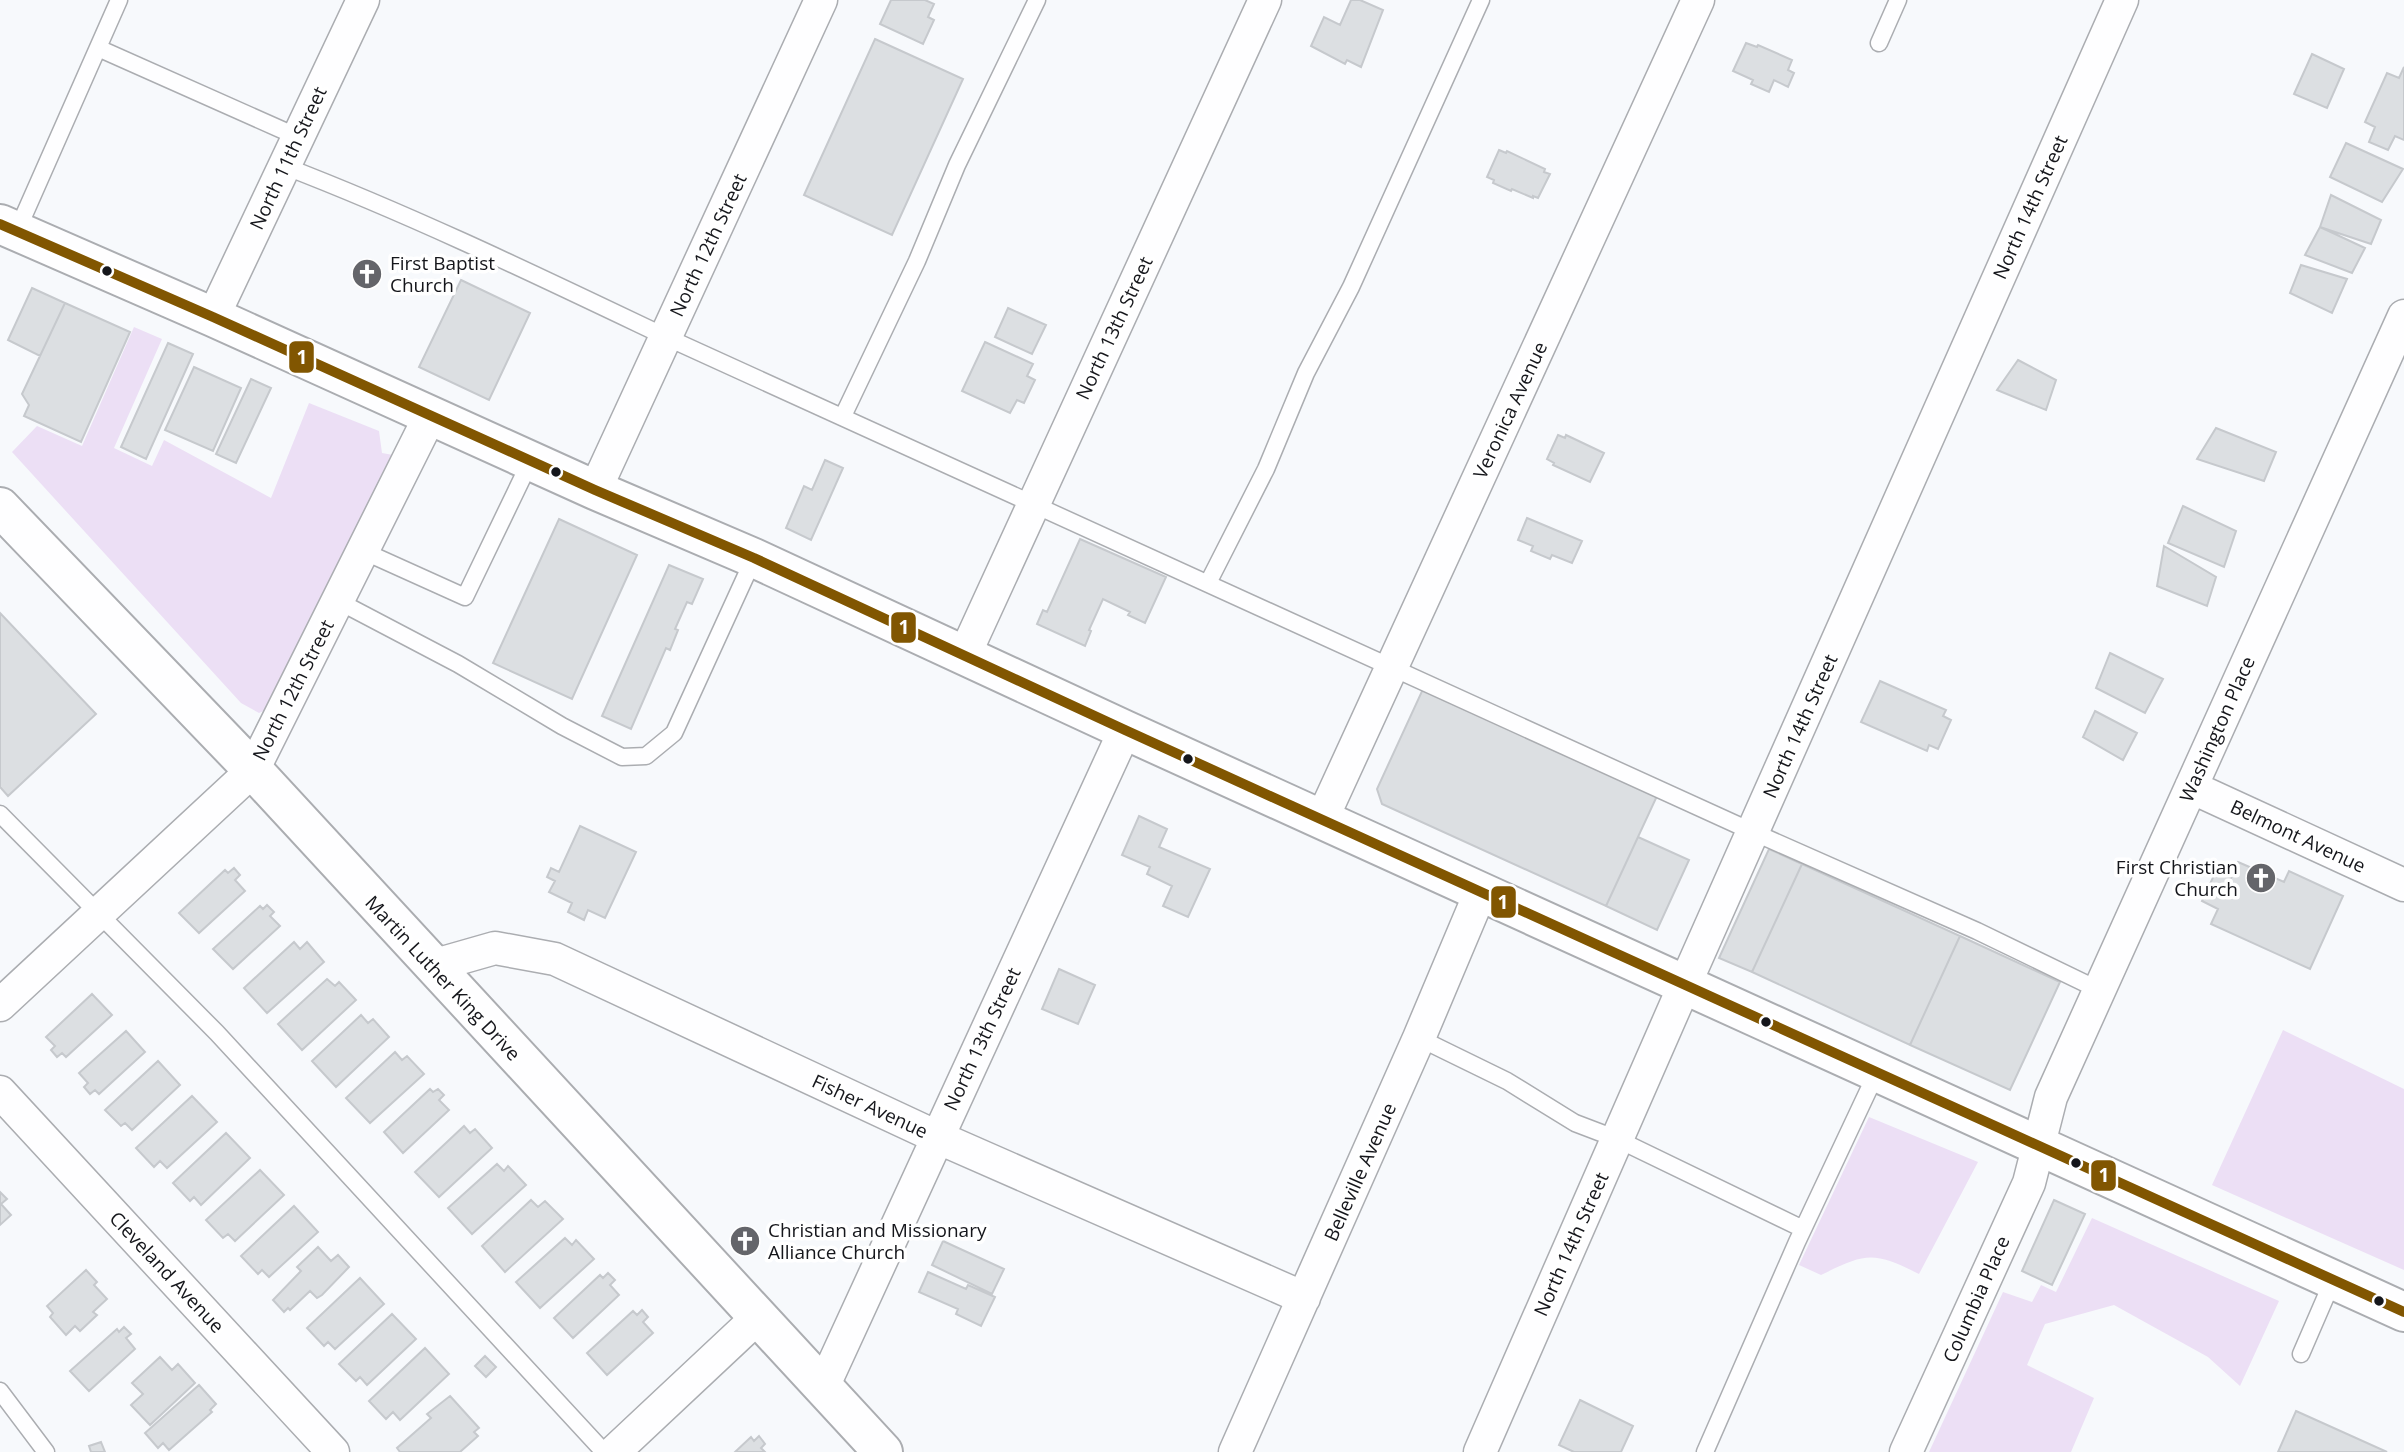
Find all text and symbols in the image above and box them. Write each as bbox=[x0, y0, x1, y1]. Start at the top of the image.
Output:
street label: North 11th Street bbox=[243, 82, 333, 234]
street label: North 14th Street bbox=[1987, 131, 2073, 283]
street label: North 12th Street bbox=[663, 169, 753, 321]
place label: First Baptist Church bbox=[390, 250, 495, 298]
street label: North 13th Street bbox=[1069, 252, 1159, 404]
church icon: First Baptist Church bbox=[350, 257, 384, 291]
unlabelled marker bbox=[100, 264, 114, 278]
street label: Veronica Avenue bbox=[1467, 337, 1553, 483]
line badge: 1 bbox=[288, 340, 315, 374]
text: 1 bbox=[297, 344, 307, 370]
unlabelled marker bbox=[549, 465, 563, 479]
line badge: 1 bbox=[890, 611, 917, 644]
text: 1 bbox=[899, 614, 909, 640]
street label: North 12th Street bbox=[246, 615, 340, 765]
street label: North 14th Street bbox=[1757, 650, 1843, 802]
street label: Washington Place bbox=[2173, 652, 2261, 806]
unlabelled marker bbox=[1181, 752, 1195, 766]
street label: Belmont Avenue bbox=[2226, 793, 2370, 879]
place label: First Christian Church bbox=[2116, 854, 2238, 902]
church icon: First Christian Church bbox=[2244, 861, 2278, 895]
line badge: 1 bbox=[1490, 885, 1517, 919]
text: 1 bbox=[1498, 889, 1508, 915]
street label: Martin Luther King Drive bbox=[360, 890, 526, 1066]
street label: North 13th Street bbox=[937, 963, 1027, 1115]
unlabelled marker bbox=[1759, 1015, 1773, 1029]
street label: Fisher Avenue bbox=[808, 1068, 932, 1144]
street label: Belleville Avenue bbox=[1318, 1099, 1402, 1245]
unlabelled marker bbox=[2069, 1156, 2083, 1170]
line badge: 1 bbox=[2090, 1159, 2117, 1192]
text: 1 bbox=[2099, 1162, 2109, 1188]
street label: North 14th Street bbox=[1528, 1168, 1614, 1320]
street label: Cleveland Avenue bbox=[104, 1206, 230, 1338]
place label: Christian and Missionary Alliance Church bbox=[768, 1217, 987, 1265]
church icon: Christian and Missionary Alliance Church bbox=[728, 1224, 762, 1258]
street label: Columbia Place bbox=[1936, 1232, 2016, 1366]
unlabelled marker bbox=[2372, 1294, 2386, 1308]

